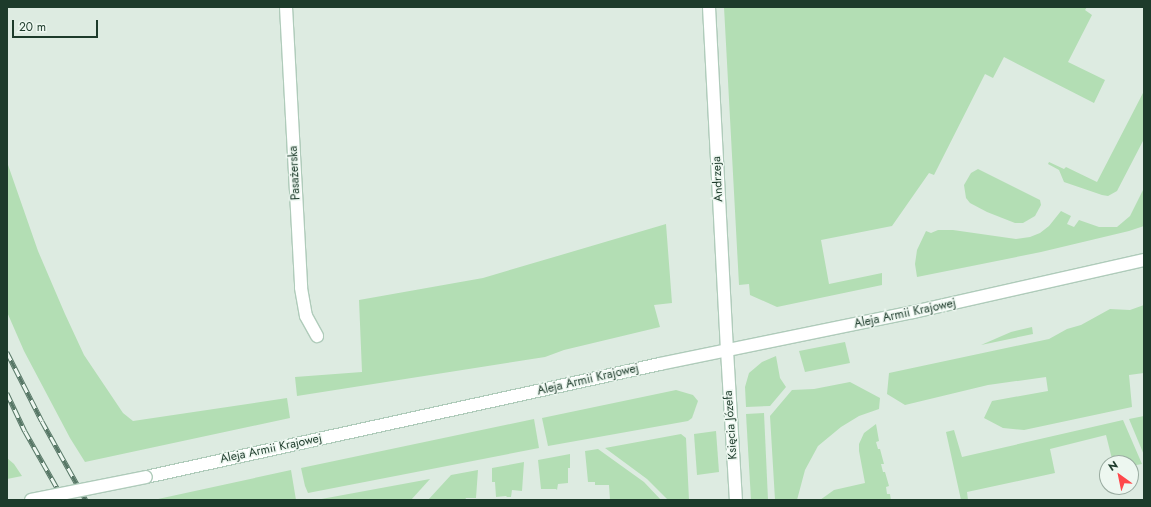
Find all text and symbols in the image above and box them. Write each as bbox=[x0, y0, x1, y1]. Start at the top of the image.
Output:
scale bar bbox=[14, 12, 100, 38]
text: 20 m bbox=[19, 18, 46, 36]
street label: Pasażerska bbox=[286, 146, 304, 200]
street label: Andrzeja bbox=[710, 156, 726, 202]
street label: Aleja Armii Krajowej bbox=[853, 296, 957, 332]
street label: Aleja Armii Krajowej bbox=[536, 361, 640, 399]
street label: Księcia Józefa bbox=[721, 390, 741, 460]
street label: Aleja Armii Krajowej bbox=[219, 431, 323, 467]
north arrow bbox=[1099, 455, 1139, 495]
text: N bbox=[1105, 457, 1121, 475]

